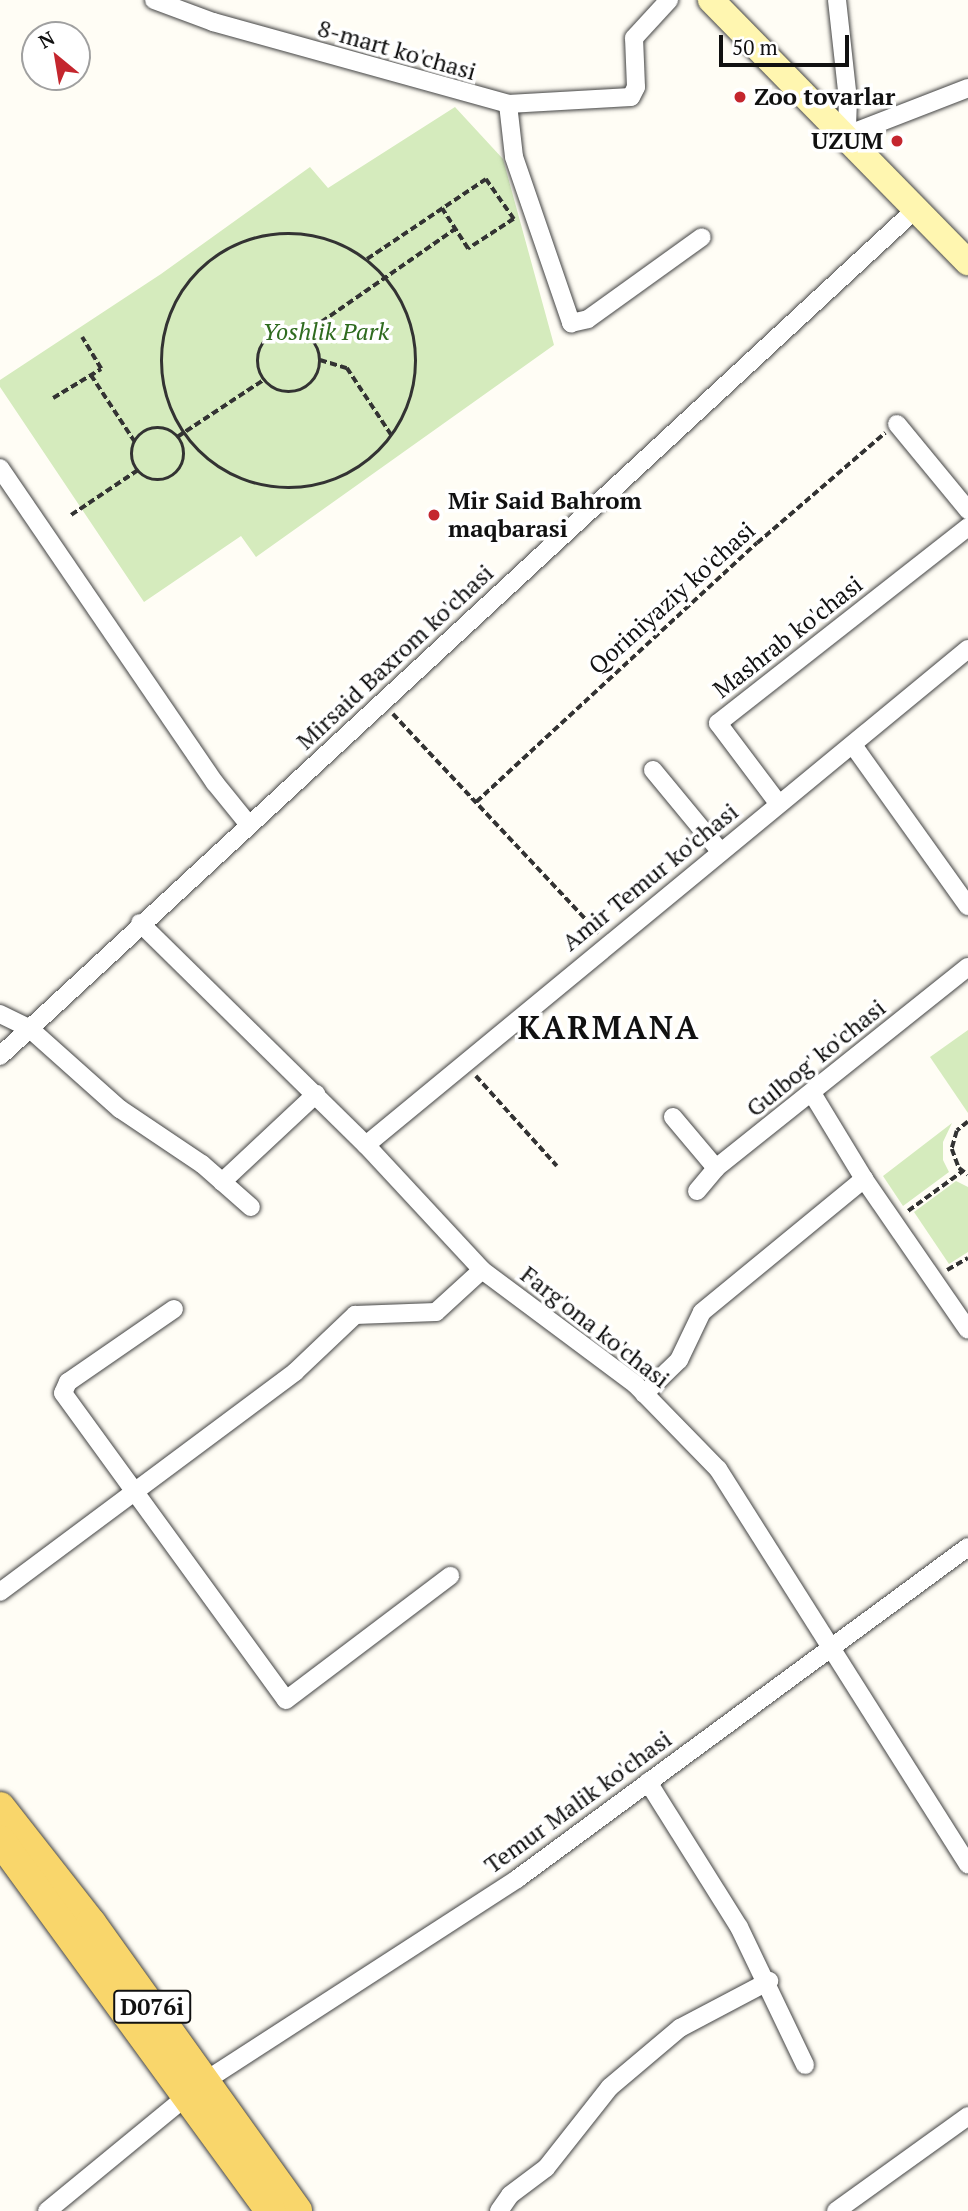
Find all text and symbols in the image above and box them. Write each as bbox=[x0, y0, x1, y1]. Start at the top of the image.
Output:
street label: 8-mart ko'chasi bbox=[314, 14, 480, 86]
north arrow bbox=[21, 21, 91, 91]
scale bar bbox=[723, 21, 852, 65]
text: N bbox=[34, 25, 59, 54]
text: 50 m bbox=[732, 33, 778, 61]
place label: Zoo tovarlar bbox=[754, 83, 895, 111]
marker: Zoo tovarlar bbox=[732, 89, 748, 105]
place label: UZUM bbox=[811, 127, 883, 155]
marker: UZUM bbox=[889, 133, 905, 149]
park label: Yoshlik Park bbox=[263, 318, 389, 346]
place label: Mir Said Bahrom maqbarasi bbox=[448, 487, 642, 543]
marker: Mir Said Bahrom maqbarasi bbox=[426, 507, 442, 523]
street label: Qoriniyaziy ko'chasi bbox=[583, 516, 761, 680]
street label: Mirsaid Baxrom ko'chasi bbox=[291, 558, 499, 756]
street label: Mashrab ko'chasi bbox=[708, 570, 868, 704]
street label: Amir Temur ko'chasi bbox=[556, 797, 744, 957]
street label: Gulbog' ko'chasi bbox=[740, 993, 892, 1123]
district label: KARMANA bbox=[519, 1008, 699, 1046]
street label: Farg'ona ko'chasi bbox=[515, 1260, 675, 1394]
street label: Temur Malik ko'chasi bbox=[479, 1724, 677, 1880]
road number: D076i bbox=[112, 1988, 192, 2026]

